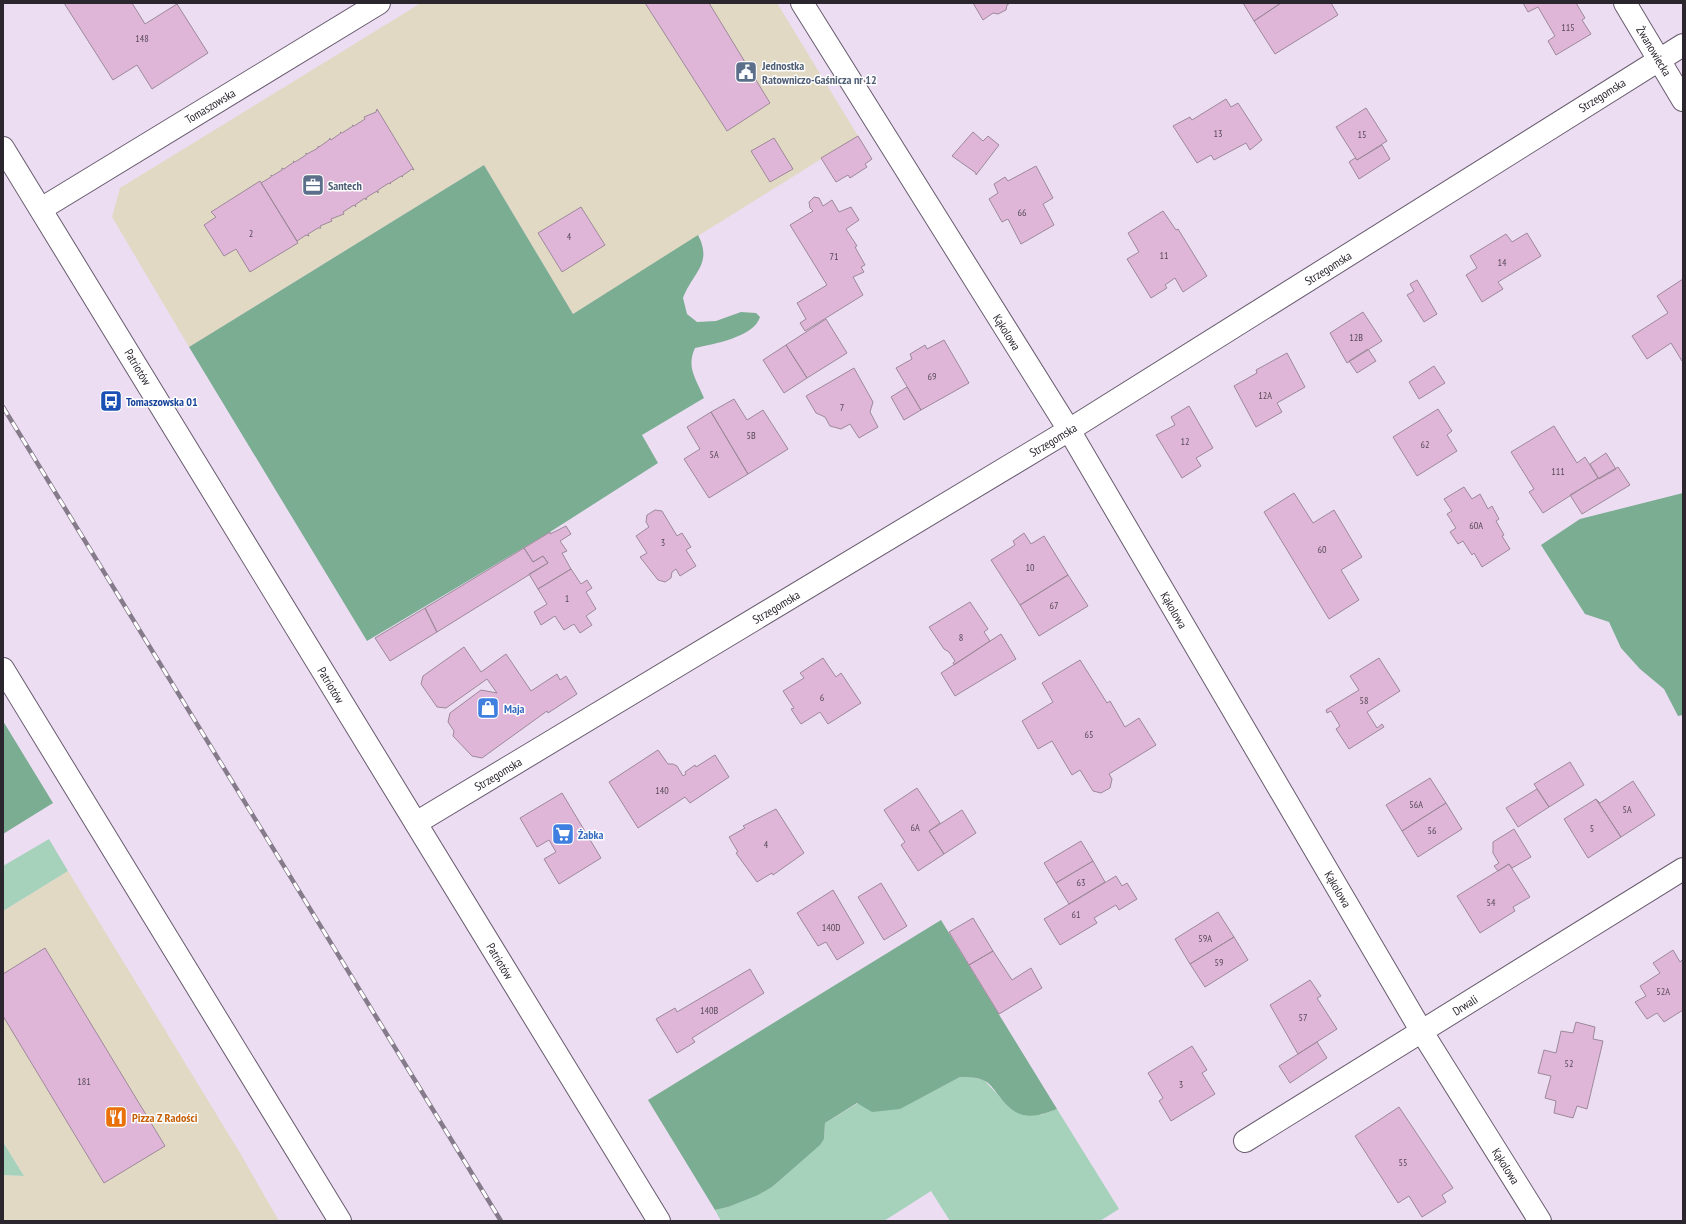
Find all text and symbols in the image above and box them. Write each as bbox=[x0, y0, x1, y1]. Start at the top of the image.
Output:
house number: 115 bbox=[1561, 21, 1575, 34]
street label: Żwanowiecka bbox=[1633, 23, 1675, 79]
house number: 148 bbox=[135, 32, 149, 45]
place label: Jednostka Ratowniczo-Gaśnicza nr 12 bbox=[761, 58, 877, 87]
public building icon: Jednostka Ratowniczo-Gaśnicza nr 12 bbox=[733, 59, 759, 85]
street label: Strzegomska bbox=[1576, 75, 1628, 115]
street label: Tomaszowska bbox=[182, 85, 238, 127]
house number: 13 bbox=[1214, 127, 1223, 140]
house number: 15 bbox=[1358, 128, 1367, 141]
office icon: Santech bbox=[300, 172, 326, 198]
place label: Santech bbox=[328, 178, 362, 193]
house number: 66 bbox=[1018, 206, 1027, 219]
house number: 2 bbox=[249, 227, 253, 240]
house number: 4 bbox=[567, 230, 572, 243]
street label: Strzegomska bbox=[1302, 248, 1354, 288]
house number: 11 bbox=[1160, 249, 1169, 262]
house number: 71 bbox=[830, 250, 839, 263]
house number: 14 bbox=[1498, 256, 1507, 269]
street label: Kąkolowa bbox=[990, 311, 1024, 353]
house number: 12B bbox=[1349, 331, 1363, 344]
street label: Patriotów bbox=[121, 346, 155, 389]
house number: 69 bbox=[928, 370, 937, 383]
bus stop icon: Tomaszowska 01 bbox=[98, 388, 124, 414]
house number: 12A bbox=[1258, 389, 1272, 402]
place label: Tomaszowska 01 bbox=[126, 394, 198, 409]
house number: 7 bbox=[840, 401, 844, 414]
street label: Strzegomska bbox=[1027, 420, 1080, 460]
house number: 5B bbox=[746, 429, 756, 442]
house number: 12 bbox=[1181, 435, 1190, 448]
house number: 62 bbox=[1421, 438, 1430, 451]
house number: 5A bbox=[709, 448, 719, 461]
house number: 111 bbox=[1551, 465, 1565, 478]
house number: 60A bbox=[1469, 519, 1483, 532]
house number: 3 bbox=[661, 536, 665, 549]
house number: 60 bbox=[1318, 543, 1327, 556]
house number: 10 bbox=[1026, 561, 1035, 574]
street label: Strzegomska bbox=[750, 587, 803, 627]
street label: Kąkolowa bbox=[1158, 589, 1191, 631]
house number: 1 bbox=[565, 592, 569, 605]
house number: 67 bbox=[1050, 599, 1059, 612]
house number: 8 bbox=[959, 631, 963, 644]
street label: Patriotów bbox=[314, 664, 348, 707]
house number: 6 bbox=[820, 691, 825, 704]
house number: 58 bbox=[1360, 694, 1369, 707]
shop icon: Maja bbox=[475, 695, 501, 721]
place label: Maja bbox=[504, 701, 525, 716]
house number: 65 bbox=[1085, 728, 1094, 741]
street label: Strzegomska bbox=[472, 754, 525, 794]
house number: 140 bbox=[655, 784, 669, 797]
house number: 56A bbox=[1409, 798, 1423, 811]
house number: 5A bbox=[1622, 803, 1632, 816]
supermarket icon: Żabka bbox=[550, 821, 576, 847]
house number: 6A bbox=[910, 821, 920, 834]
house number: 5 bbox=[1590, 822, 1594, 835]
house number: 56 bbox=[1428, 824, 1437, 837]
place label: Żabka bbox=[578, 827, 603, 842]
house number: 4 bbox=[764, 838, 769, 851]
street label: Kąkolowa bbox=[1322, 868, 1355, 910]
house number: 63 bbox=[1077, 876, 1086, 889]
house number: 54 bbox=[1487, 896, 1496, 909]
house number: 61 bbox=[1072, 908, 1081, 921]
house number: 140D bbox=[822, 921, 840, 934]
house number: 59A bbox=[1198, 932, 1212, 945]
street label: Patriotów bbox=[483, 940, 517, 983]
house number: 59 bbox=[1215, 956, 1224, 969]
house number: 52A bbox=[1656, 985, 1670, 998]
street label: Drwali bbox=[1450, 992, 1480, 1018]
house number: 140B bbox=[700, 1004, 718, 1017]
house number: 57 bbox=[1299, 1011, 1308, 1024]
house number: 52 bbox=[1565, 1057, 1574, 1070]
house number: 181 bbox=[77, 1075, 91, 1088]
house number: 3 bbox=[1179, 1078, 1183, 1091]
restaurant icon: Pizza Z Radości bbox=[103, 1104, 129, 1130]
place label: Pizza Z Radości bbox=[132, 1110, 198, 1125]
street label: Kąkolowa bbox=[1489, 1145, 1523, 1187]
house number: 55 bbox=[1399, 1156, 1408, 1169]

